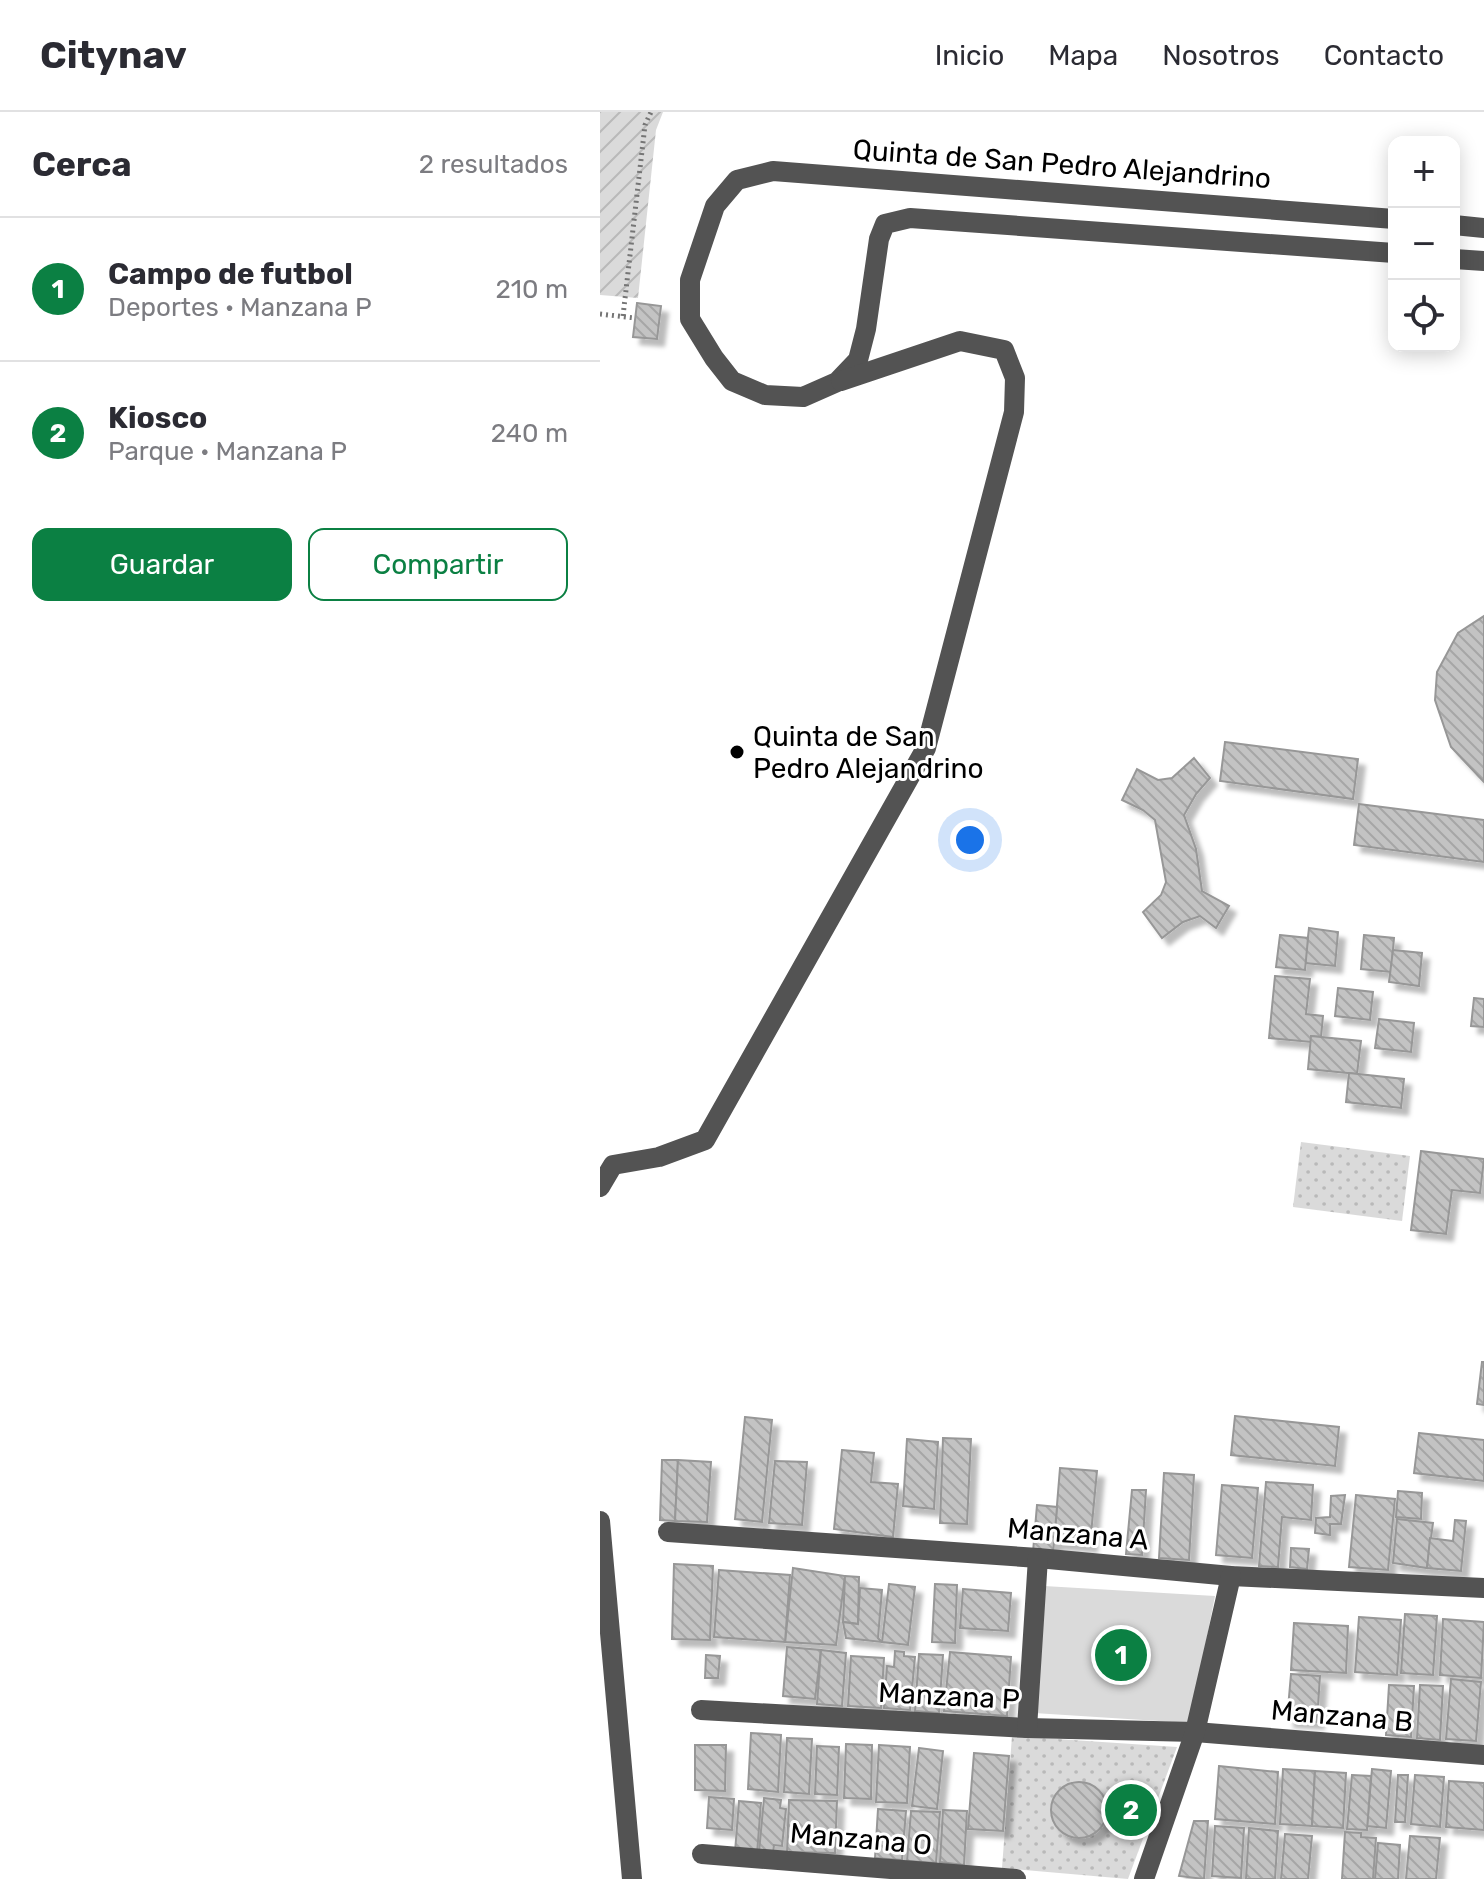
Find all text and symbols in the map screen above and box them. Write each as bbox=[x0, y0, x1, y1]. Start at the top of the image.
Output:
text: Citynav bbox=[40, 32, 187, 78]
text: Inicio bbox=[935, 39, 1004, 72]
text: Mapa bbox=[1048, 39, 1118, 72]
text: Nosotros bbox=[1162, 39, 1280, 72]
text: Contacto bbox=[1324, 39, 1444, 72]
street label: Quinta de San Pedro Alejandrino bbox=[852, 133, 1272, 195]
map controls bbox=[1388, 136, 1460, 352]
button: + bbox=[1388, 136, 1460, 208]
text: Cerca bbox=[32, 144, 131, 185]
text: 2 resultados bbox=[419, 149, 568, 180]
button: − bbox=[1388, 208, 1460, 280]
text: Campo de futbol bbox=[108, 256, 353, 292]
text: 1 bbox=[52, 274, 64, 305]
text: 210 m bbox=[496, 274, 568, 305]
button: locate bbox=[1388, 280, 1460, 352]
text: Deportes · Manzana P bbox=[108, 292, 372, 323]
text: Kiosco bbox=[108, 400, 207, 436]
text: 2 bbox=[50, 418, 66, 449]
text: 240 m bbox=[491, 418, 568, 449]
text: Parque · Manzana P bbox=[108, 436, 347, 467]
button: Guardar bbox=[32, 528, 292, 601]
button: Compartir bbox=[308, 528, 568, 601]
place label: Quinta de San Pedro Alejandrino bbox=[753, 720, 984, 785]
marker: Quinta de San Pedro Alejandrino bbox=[728, 743, 746, 761]
your location bbox=[950, 820, 990, 860]
street label: Manzana A bbox=[1006, 1511, 1150, 1557]
pin: 1 bbox=[1095, 1625, 1147, 1685]
street label: Manzana P bbox=[877, 1676, 1021, 1716]
street label: Manzana B bbox=[1270, 1693, 1414, 1739]
pin: 2 bbox=[1105, 1780, 1157, 1840]
street label: Manzana O bbox=[789, 1816, 933, 1862]

